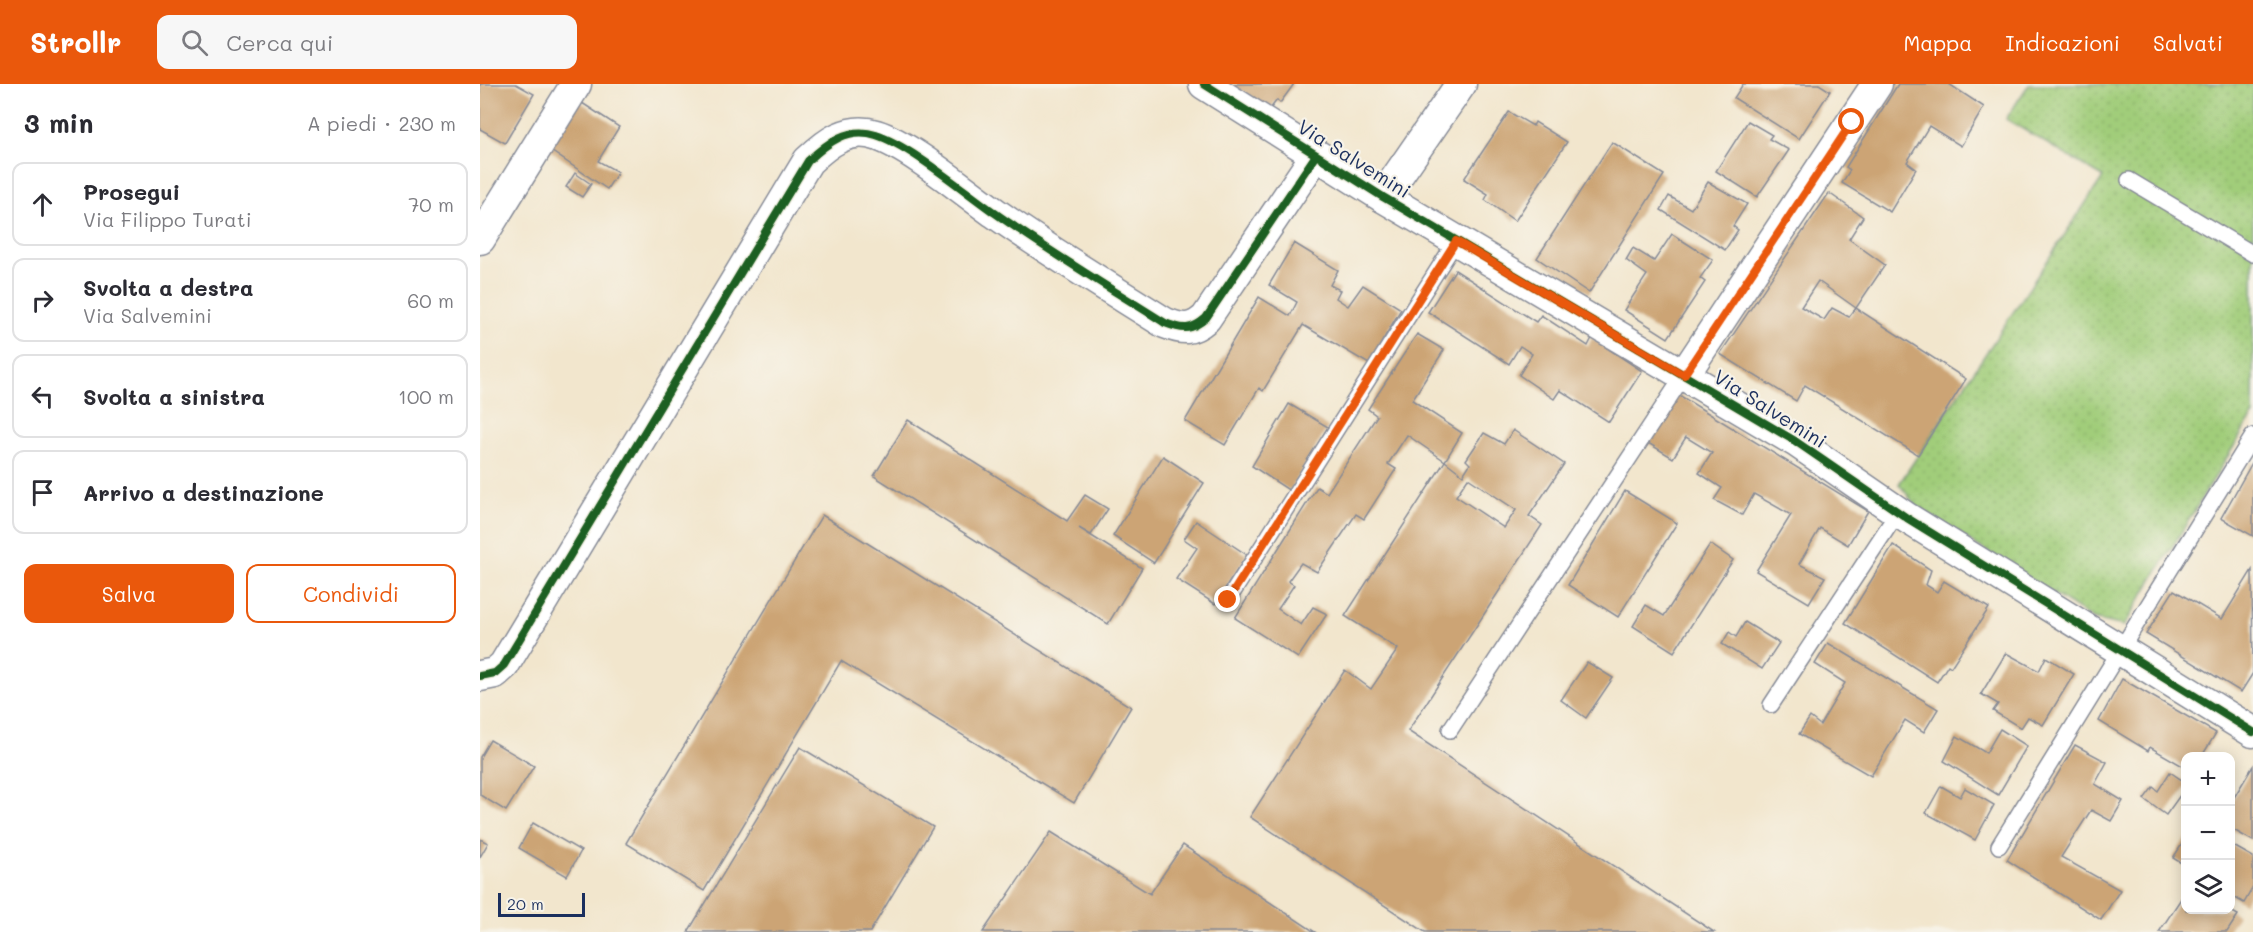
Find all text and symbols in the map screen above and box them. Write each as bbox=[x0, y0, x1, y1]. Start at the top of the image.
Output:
search box bbox=[157, 15, 577, 69]
text: Strollr bbox=[30, 24, 121, 60]
icon: search bbox=[178, 26, 211, 59]
text: Cerca qui bbox=[226, 28, 333, 57]
text: Mappa bbox=[1904, 29, 1972, 56]
text: Indicazioni bbox=[2005, 29, 2120, 56]
text: Salvati bbox=[2153, 29, 2223, 56]
text: 3 min bbox=[24, 106, 93, 140]
route start bbox=[1838, 108, 1864, 134]
text: A piedi · 230 m bbox=[307, 110, 456, 136]
street label: Via Salvemini bbox=[1293, 113, 1416, 203]
text: Prosegui bbox=[83, 177, 180, 206]
icon: ahead bbox=[26, 188, 59, 221]
text: 70 m bbox=[408, 191, 454, 217]
text: Via Filippo Turati bbox=[83, 206, 252, 232]
text: Svolta a destra bbox=[83, 273, 253, 302]
icon: right bbox=[26, 284, 59, 317]
text: 60 m bbox=[407, 287, 454, 313]
text: Via Salvemini bbox=[83, 302, 212, 328]
street label: Via Salvemini bbox=[1709, 363, 1832, 453]
icon: left bbox=[26, 380, 59, 413]
text: Svolta a sinistra bbox=[83, 382, 265, 411]
text: 100 m bbox=[398, 383, 454, 409]
icon: arrive bbox=[26, 476, 59, 509]
text: Arrivo a destinazione bbox=[83, 478, 324, 507]
button: Salva bbox=[24, 564, 234, 623]
button: Condividi bbox=[246, 564, 456, 623]
route end bbox=[1214, 586, 1240, 612]
map controls bbox=[2181, 752, 2235, 914]
button: + bbox=[2181, 752, 2235, 806]
button: − bbox=[2181, 806, 2235, 860]
button: layers bbox=[2181, 860, 2235, 914]
scale bar bbox=[498, 890, 585, 918]
text: 20 m bbox=[507, 893, 544, 914]

